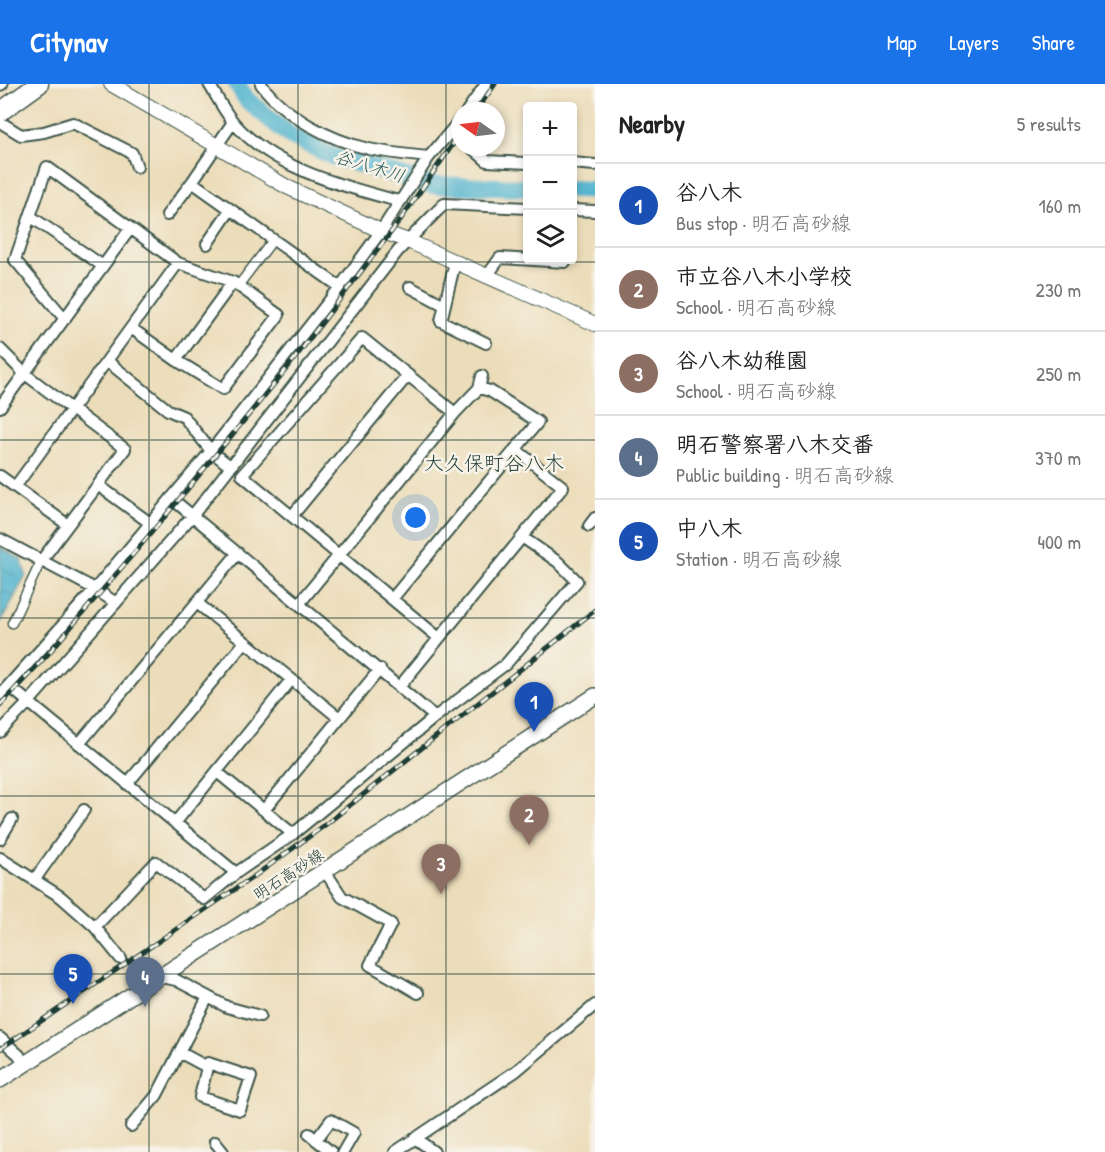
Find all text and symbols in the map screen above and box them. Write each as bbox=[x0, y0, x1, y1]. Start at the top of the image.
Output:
text: Citynav bbox=[30, 23, 108, 61]
text: Map bbox=[887, 28, 916, 57]
text: Layers bbox=[949, 28, 999, 57]
text: Share bbox=[1032, 28, 1075, 57]
north arrow bbox=[451, 102, 505, 156]
map controls bbox=[523, 102, 577, 264]
button: + bbox=[523, 102, 577, 156]
text: Nearby bbox=[619, 106, 685, 141]
text: 5 results bbox=[1017, 110, 1081, 137]
water label: 谷八木川 bbox=[332, 144, 408, 188]
button: − bbox=[523, 156, 577, 210]
text: 谷八木 bbox=[676, 177, 742, 207]
text: 1 bbox=[635, 192, 642, 219]
text: 160 m bbox=[1039, 192, 1081, 219]
text: Bus stop · 明石高砂線 bbox=[676, 209, 851, 236]
button: layers bbox=[523, 210, 577, 264]
text: 市立谷八木小学校 bbox=[676, 261, 852, 291]
text: 2 bbox=[634, 276, 643, 303]
text: 230 m bbox=[1036, 276, 1081, 303]
text: School · 明石高砂線 bbox=[676, 293, 836, 320]
text: 谷八木幼稚園 bbox=[676, 345, 808, 375]
text: 3 bbox=[634, 360, 643, 387]
text: 250 m bbox=[1036, 360, 1081, 387]
text: School · 明石高砂線 bbox=[676, 377, 836, 404]
text: 明石警察署八木交番 bbox=[676, 429, 874, 459]
text: 4 bbox=[635, 444, 642, 471]
text: 370 m bbox=[1035, 444, 1081, 471]
district label: 大久保町谷八木 bbox=[424, 449, 564, 476]
text: Public building · 明石高砂線 bbox=[676, 461, 893, 488]
your location bbox=[401, 503, 430, 532]
text: 中八木 bbox=[676, 513, 742, 543]
text: 5 bbox=[634, 528, 643, 555]
text: 400 m bbox=[1037, 528, 1081, 555]
text: Station · 明石高砂線 bbox=[676, 545, 842, 572]
pin: 1 bbox=[514, 682, 554, 732]
pin: 2 bbox=[510, 796, 548, 845]
street label: 明石高砂線 bbox=[248, 843, 328, 905]
pin: 3 bbox=[422, 844, 460, 894]
pin: 5 bbox=[54, 954, 92, 1004]
pin: 4 bbox=[126, 958, 164, 1007]

